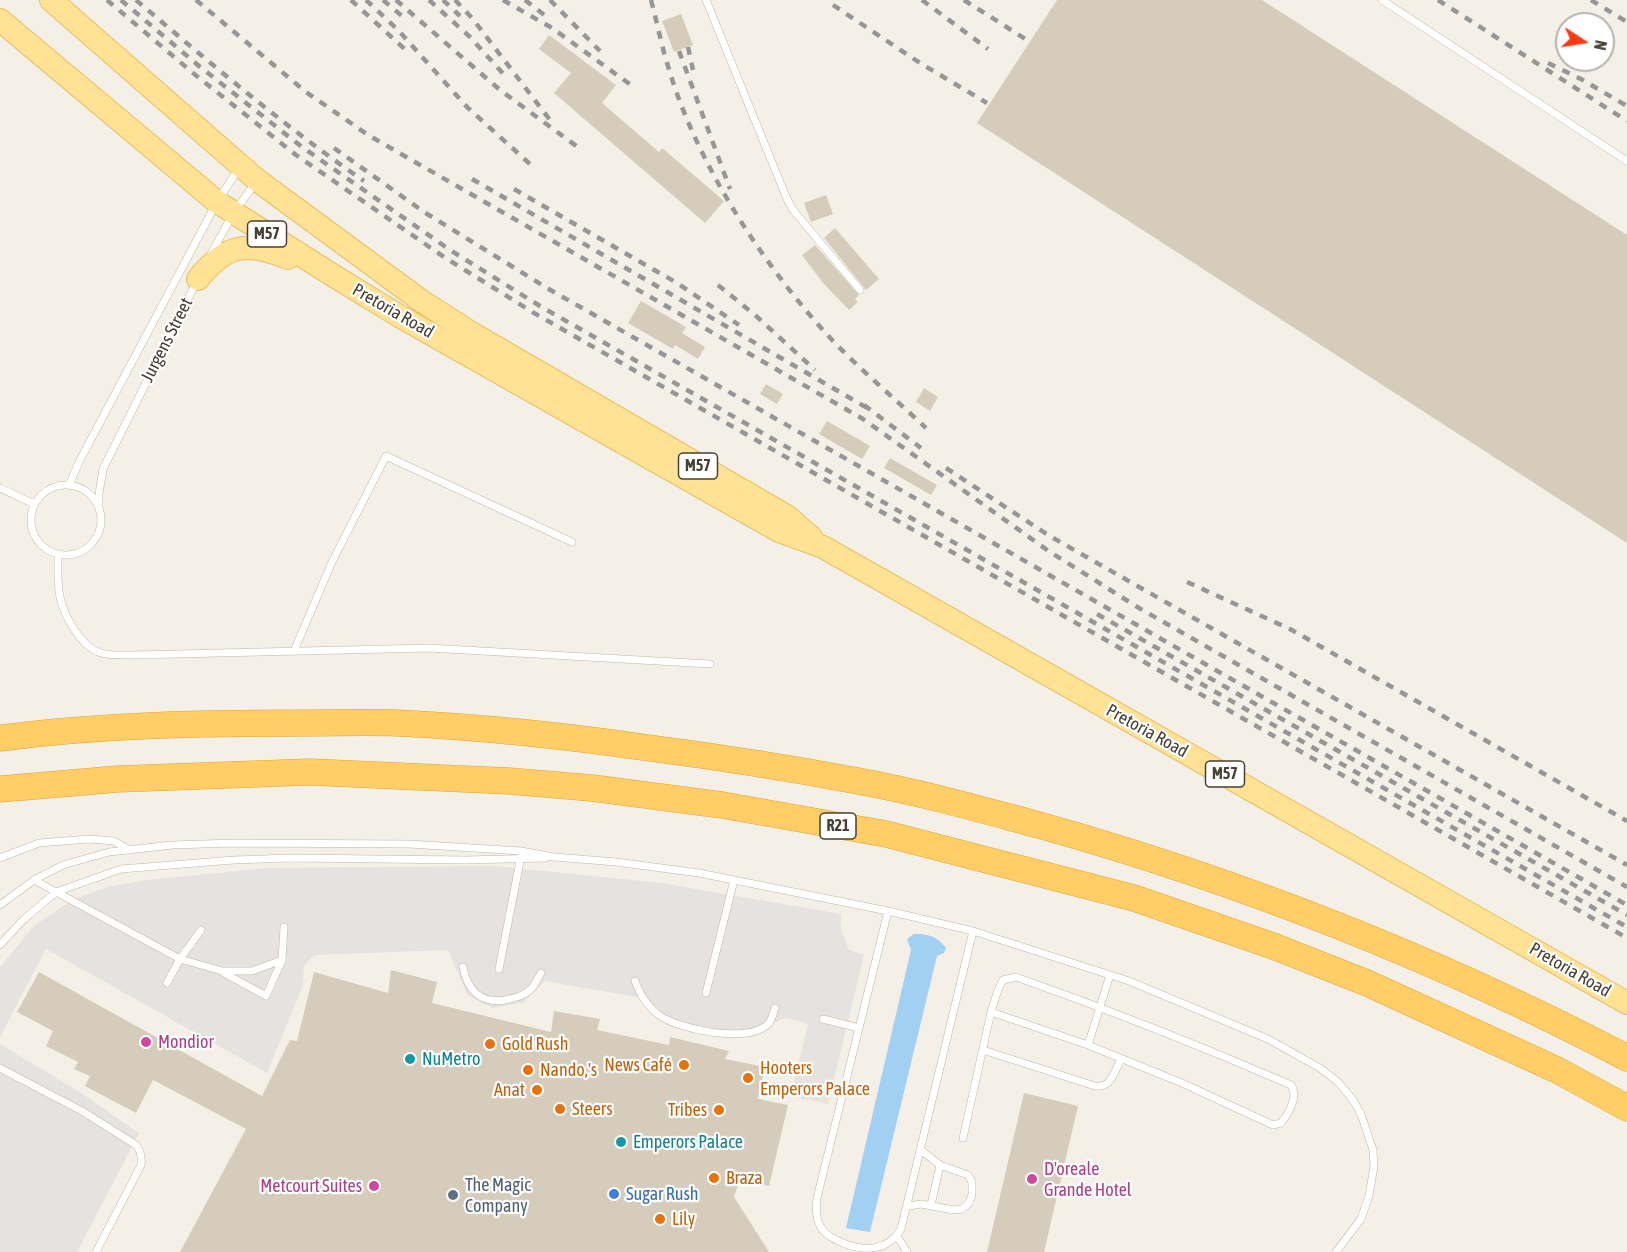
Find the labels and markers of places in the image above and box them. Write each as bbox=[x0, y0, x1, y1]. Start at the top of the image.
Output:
place label: Mondior bbox=[158, 1031, 214, 1053]
place label: Gold Rush bbox=[502, 1033, 568, 1055]
marker: Mondior bbox=[139, 1035, 153, 1049]
marker: Gold Rush bbox=[483, 1037, 497, 1051]
place label: NuMetro bbox=[422, 1048, 480, 1070]
marker: NuMetro bbox=[403, 1052, 417, 1066]
place label: News Café bbox=[604, 1054, 672, 1076]
place label: Hooters Emperors Palace bbox=[760, 1057, 870, 1100]
marker: News Café bbox=[677, 1058, 691, 1072]
place label: Nando,'s bbox=[540, 1059, 597, 1081]
marker: Nando,'s bbox=[521, 1063, 535, 1077]
marker: Hooters Emperors Palace bbox=[741, 1071, 755, 1085]
place label: Anat bbox=[494, 1079, 525, 1101]
marker: Anat bbox=[530, 1083, 544, 1097]
place label: Steers bbox=[572, 1098, 612, 1120]
place label: Tribes bbox=[668, 1099, 707, 1121]
marker: Steers bbox=[553, 1102, 567, 1116]
marker: Tribes bbox=[712, 1103, 726, 1117]
place label: Emperors Palace bbox=[633, 1131, 743, 1153]
marker: Emperors Palace bbox=[614, 1135, 628, 1149]
place label: D'oreale Grande Hotel bbox=[1044, 1158, 1132, 1200]
place label: Braza bbox=[726, 1167, 763, 1189]
marker: Braza bbox=[707, 1171, 721, 1185]
marker: D'oreale Grande Hotel bbox=[1025, 1172, 1039, 1186]
place label: The Magic Company bbox=[465, 1174, 531, 1216]
place label: Metcourt Suites bbox=[260, 1175, 362, 1197]
marker: Metcourt Suites bbox=[367, 1179, 381, 1193]
place label: Sugar Rush bbox=[626, 1183, 699, 1205]
marker: Sugar Rush bbox=[607, 1187, 621, 1201]
marker: The Magic Company bbox=[446, 1188, 460, 1202]
place label: Lily bbox=[672, 1208, 695, 1230]
marker: Lily bbox=[653, 1212, 667, 1226]

